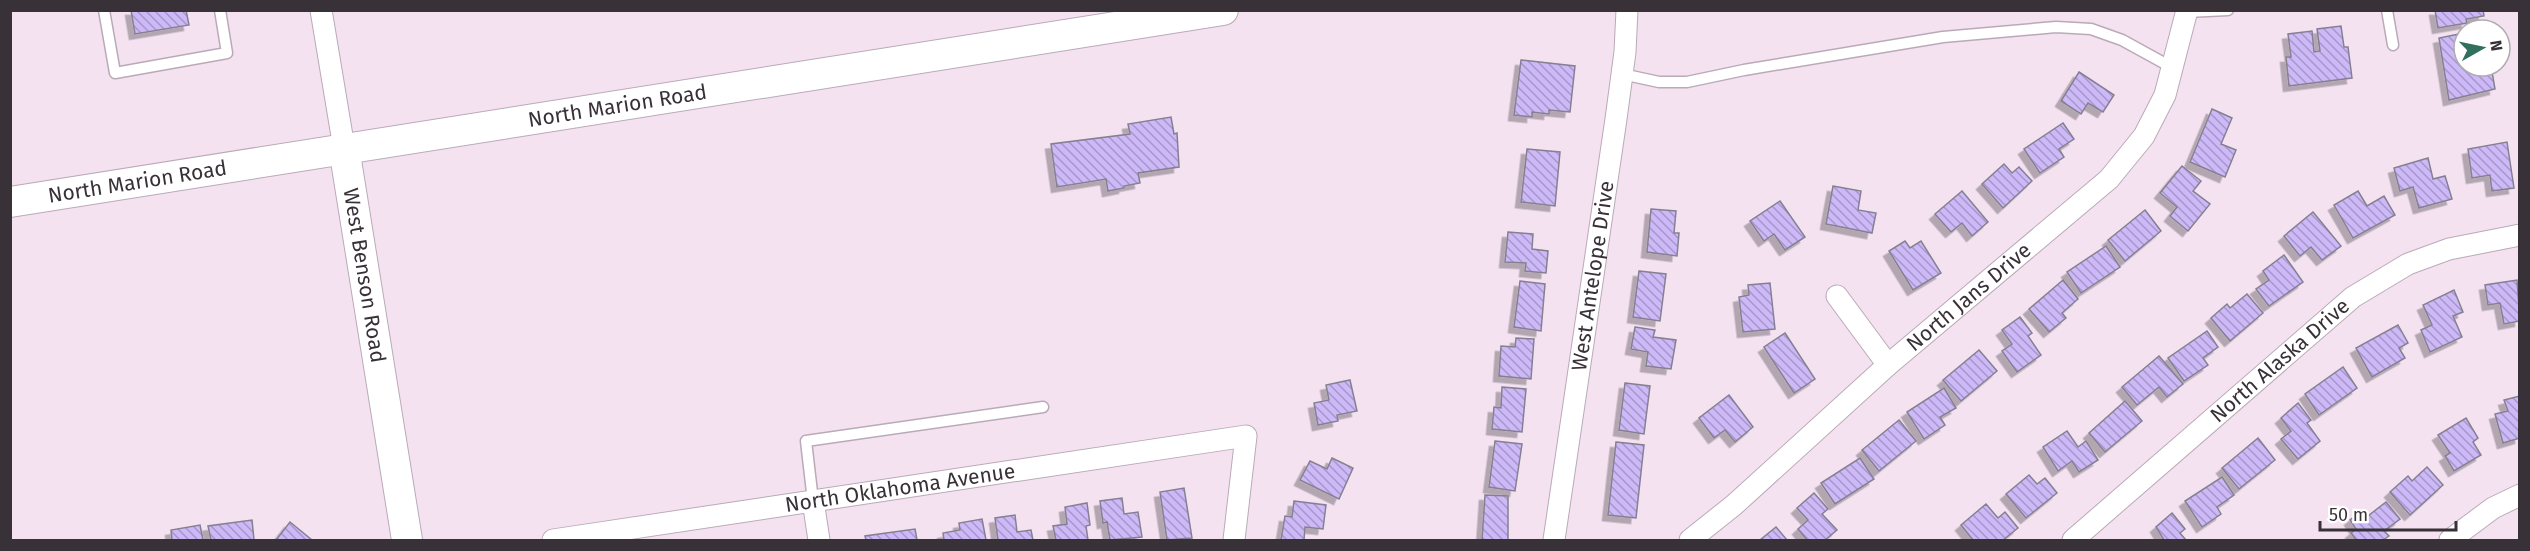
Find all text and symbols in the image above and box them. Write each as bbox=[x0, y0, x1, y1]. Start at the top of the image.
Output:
north arrow bbox=[2452, 18, 2512, 78]
text: N bbox=[2486, 39, 2507, 52]
street label: North Marion Road bbox=[526, 79, 709, 133]
street label: North Marion Road bbox=[46, 155, 229, 209]
street label: West Antelope Drive bbox=[1566, 179, 1620, 373]
street label: West Benson Road bbox=[338, 186, 391, 365]
street label: North Jans Drive bbox=[1901, 237, 2037, 357]
street label: North Alaska Drive bbox=[2205, 293, 2355, 428]
street label: North Oklahoma Avenue bbox=[783, 458, 1017, 518]
scale bar bbox=[2320, 494, 2456, 532]
text: 50 m bbox=[2329, 504, 2368, 526]

